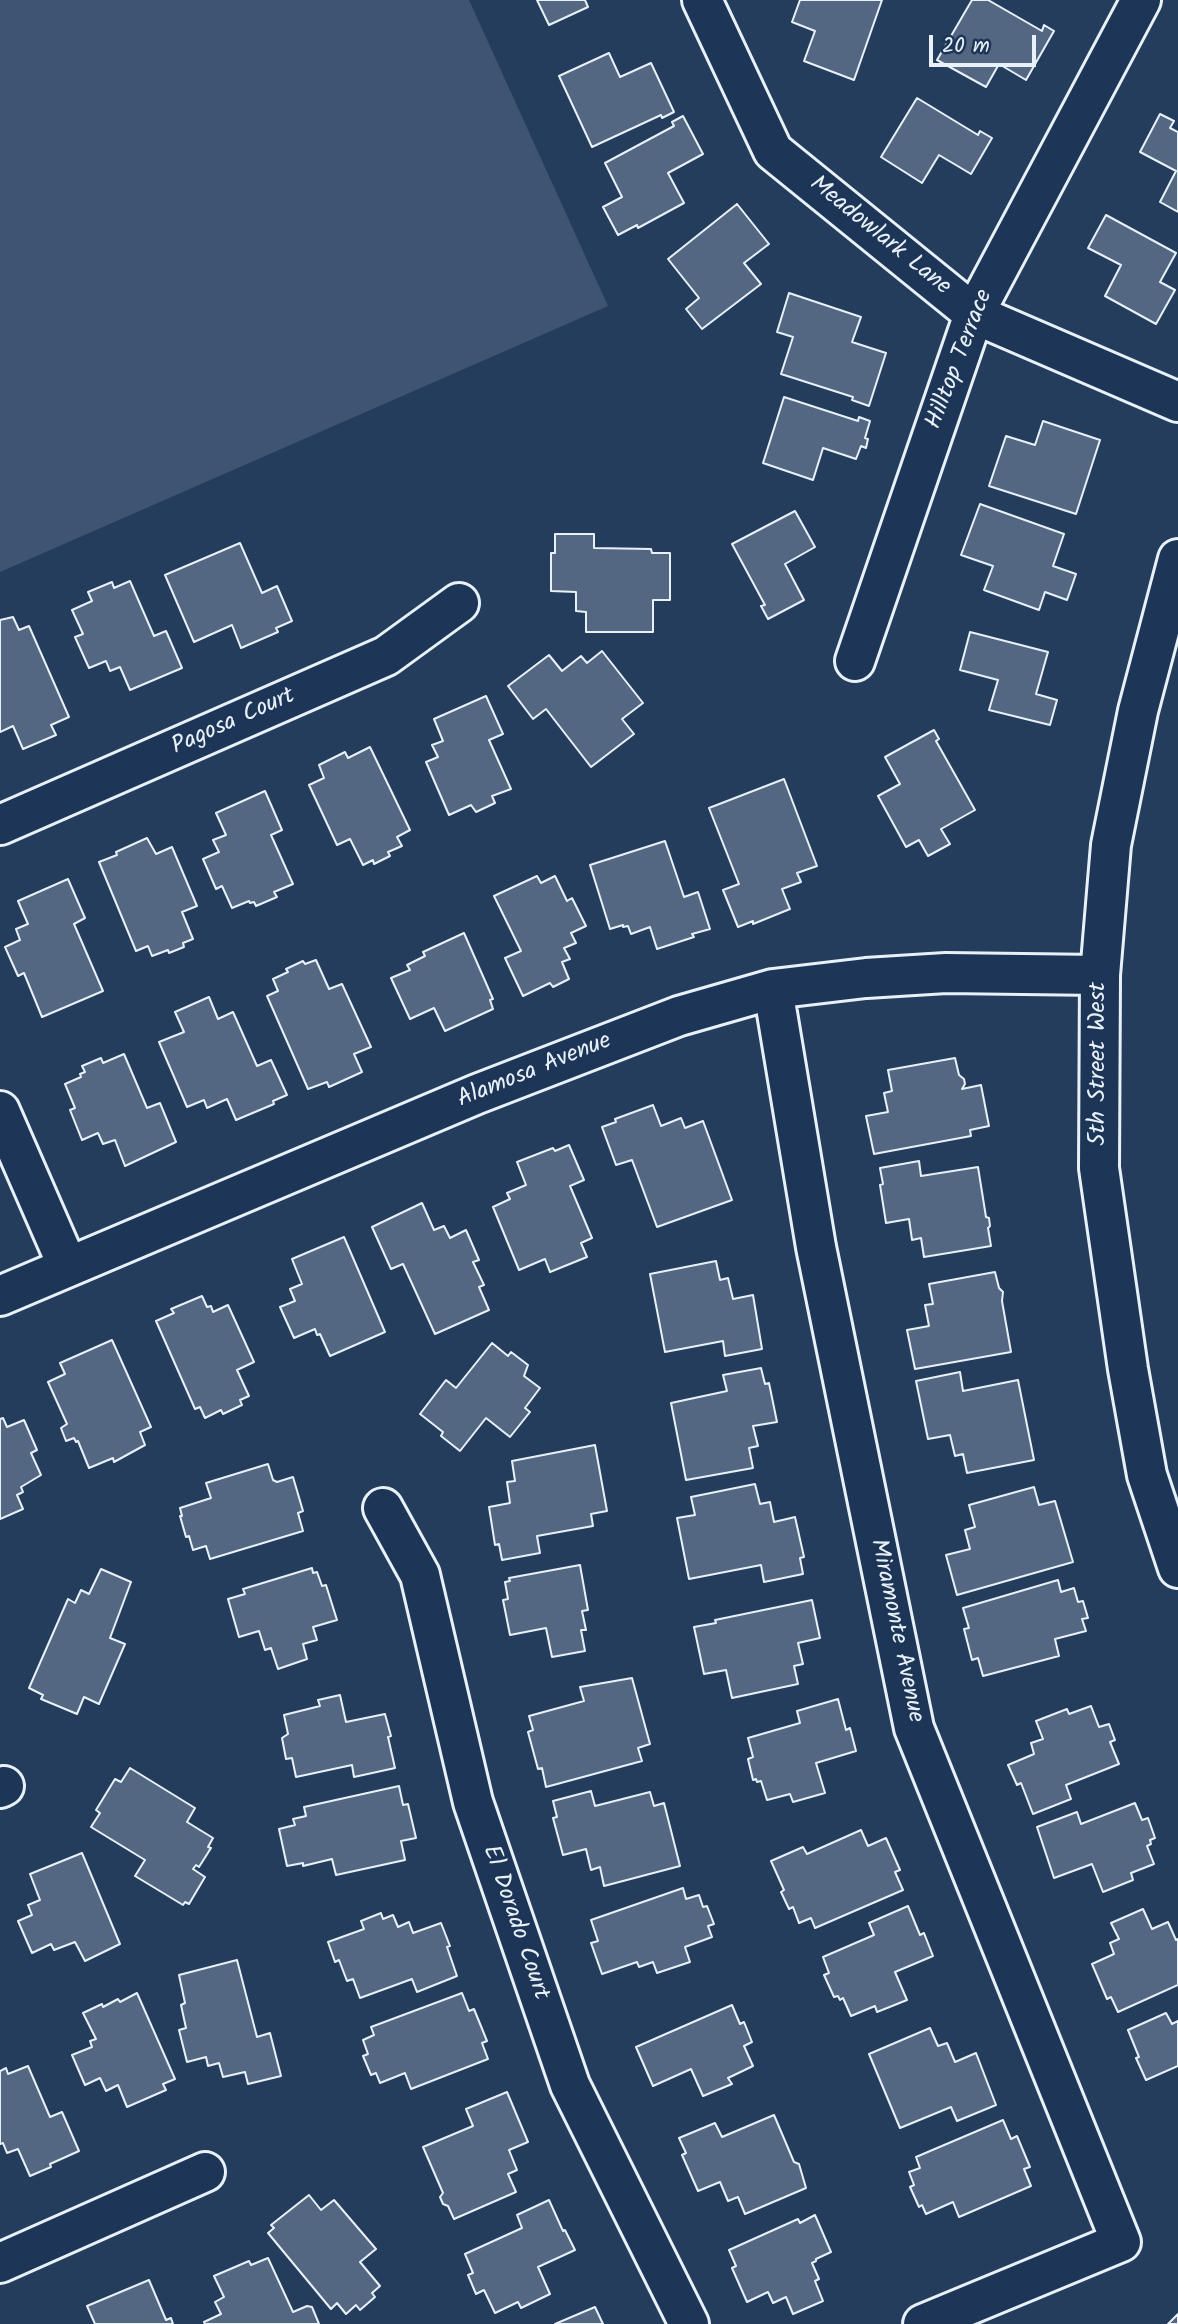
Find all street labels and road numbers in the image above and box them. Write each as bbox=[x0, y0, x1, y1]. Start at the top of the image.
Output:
street label: Meadowlark Lane bbox=[802, 171, 956, 303]
street label: Hilltop Terrace bbox=[921, 286, 1001, 434]
street label: Pagosa Court bbox=[168, 683, 300, 763]
street label: 5th Street West bbox=[1086, 982, 1114, 1146]
street label: Alamosa Avenue bbox=[454, 1028, 616, 1116]
street label: Miramonte Avenue bbox=[861, 1537, 929, 1725]
street label: El Dorado Court bbox=[474, 1842, 554, 2004]

